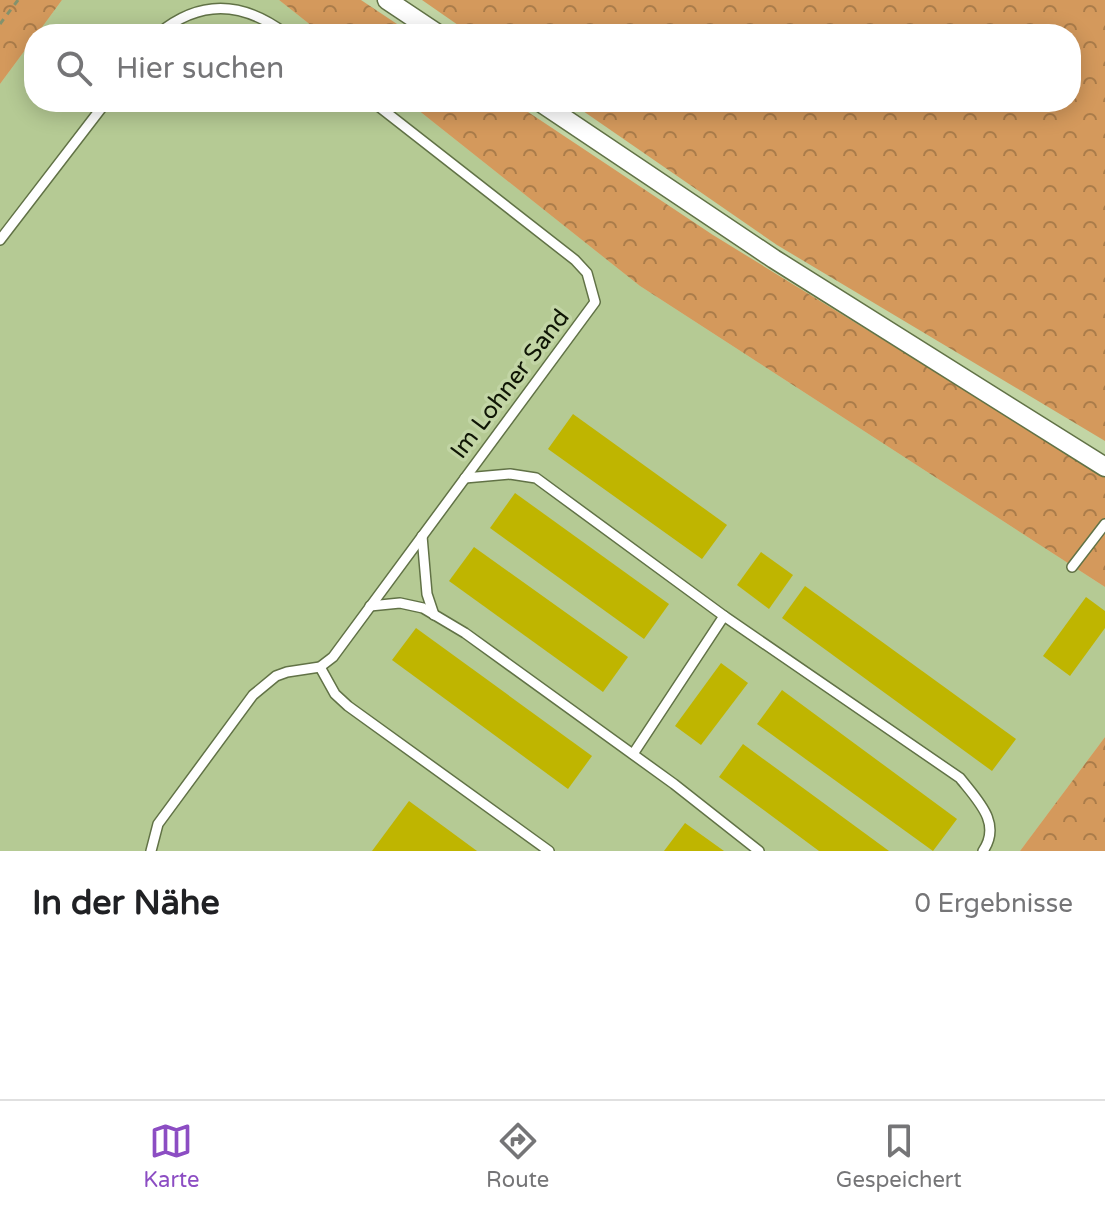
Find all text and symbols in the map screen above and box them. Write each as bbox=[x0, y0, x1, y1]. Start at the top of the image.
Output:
search box bbox=[24, 24, 1081, 112]
icon: search bbox=[52, 46, 96, 90]
text: Hier suchen bbox=[116, 50, 284, 87]
street label: Im Lohner Sand bbox=[444, 304, 576, 464]
text: In der Nähe bbox=[32, 883, 220, 924]
text: 0 Ergebnisse bbox=[914, 888, 1073, 919]
tab: Karte bbox=[143, 1119, 200, 1193]
tab: Route bbox=[486, 1119, 549, 1193]
tab: Gespeichert bbox=[836, 1119, 962, 1193]

